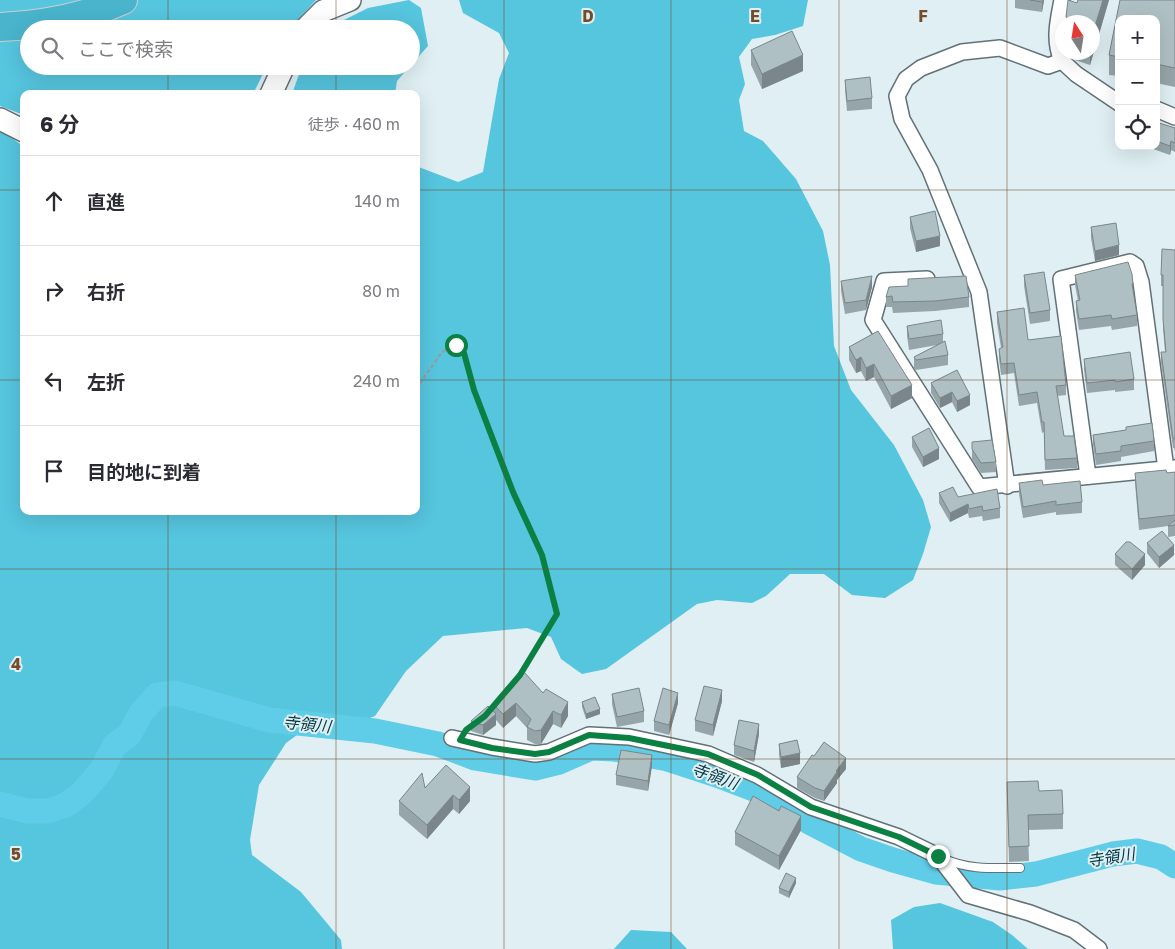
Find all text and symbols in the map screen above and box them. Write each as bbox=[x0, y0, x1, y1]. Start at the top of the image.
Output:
text: D bbox=[582, 6, 594, 26]
text: E bbox=[750, 6, 760, 26]
text: F bbox=[918, 6, 928, 26]
north arrow bbox=[1055, 15, 1100, 60]
map controls bbox=[1115, 15, 1160, 150]
button: + bbox=[1115, 15, 1160, 60]
search box bbox=[20, 20, 420, 75]
icon: search bbox=[38, 34, 66, 62]
text: ここで検索 bbox=[78, 37, 173, 60]
button: − bbox=[1115, 60, 1160, 105]
button: locate bbox=[1115, 105, 1160, 150]
text: 6 分 bbox=[40, 111, 80, 137]
text: 徒歩 · 460 m bbox=[308, 114, 400, 134]
icon: ahead bbox=[40, 187, 68, 215]
text: 直進 bbox=[87, 190, 125, 213]
text: 140 m bbox=[354, 191, 400, 211]
icon: right bbox=[40, 277, 68, 305]
text: 右折 bbox=[87, 280, 125, 303]
text: 80 m bbox=[362, 281, 400, 301]
route start bbox=[445, 334, 468, 357]
icon: left bbox=[40, 367, 68, 395]
text: 左折 bbox=[87, 370, 125, 393]
text: 240 m bbox=[353, 371, 400, 391]
icon: arrive bbox=[40, 457, 68, 485]
text: 目的地に到着 bbox=[87, 460, 201, 483]
text: 4 bbox=[11, 654, 21, 674]
water label: 寺領川 bbox=[282, 712, 334, 737]
water label: 寺領川 bbox=[689, 758, 743, 794]
water label: 寺領川 bbox=[1086, 843, 1138, 871]
text: 5 bbox=[11, 844, 21, 864]
route end bbox=[927, 845, 950, 868]

